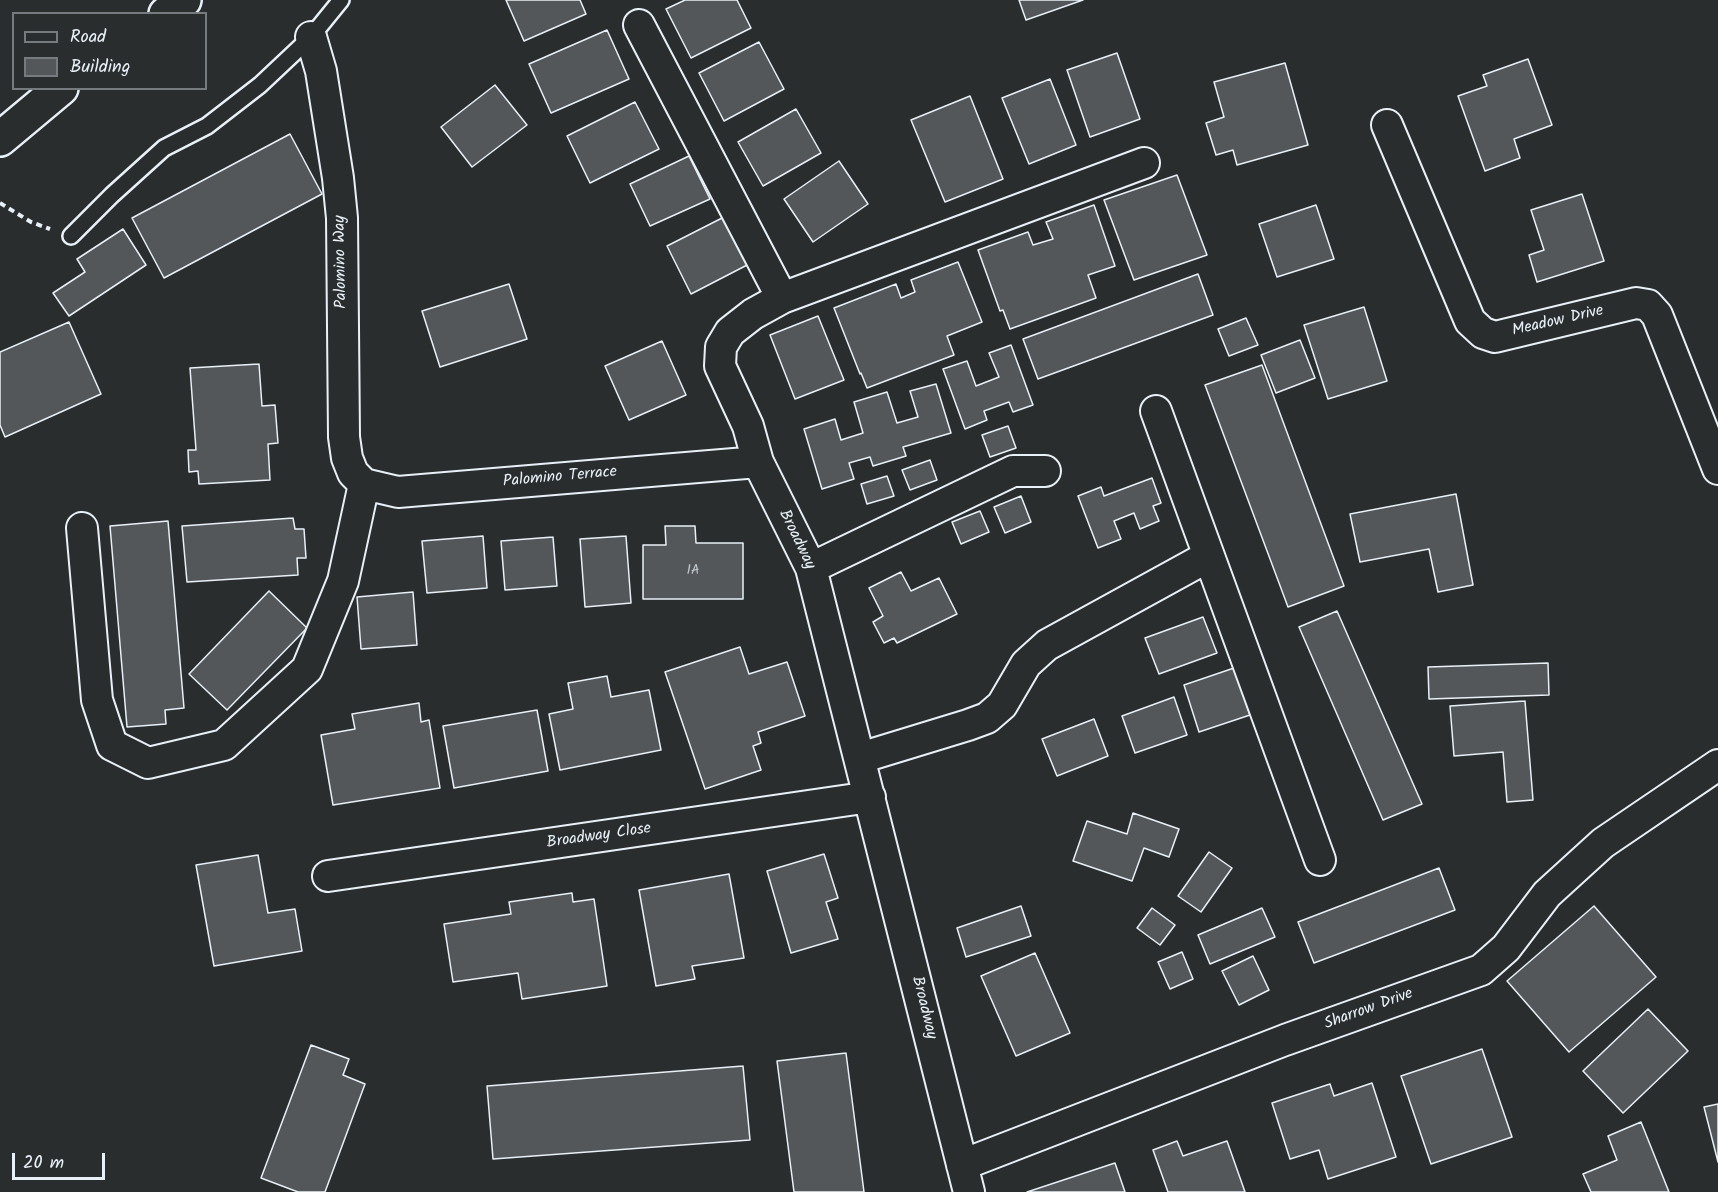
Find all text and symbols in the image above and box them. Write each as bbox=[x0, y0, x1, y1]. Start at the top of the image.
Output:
legend bbox=[12, 12, 207, 90]
text: Road bbox=[70, 23, 106, 52]
text: Building bbox=[70, 53, 130, 82]
street label: Palomino Way bbox=[332, 215, 352, 309]
street label: Meadow Drive bbox=[1510, 302, 1606, 342]
street label: Palomino Terrace bbox=[502, 463, 618, 493]
street label: Broadway bbox=[773, 507, 819, 573]
house number: 1A bbox=[687, 564, 699, 580]
street label: Broadway Close bbox=[546, 820, 652, 854]
street label: Broadway bbox=[906, 975, 940, 1041]
street label: Sharrow Drive bbox=[1322, 985, 1416, 1035]
scale bar bbox=[15, 1141, 108, 1179]
text: 20 m bbox=[23, 1149, 64, 1178]

